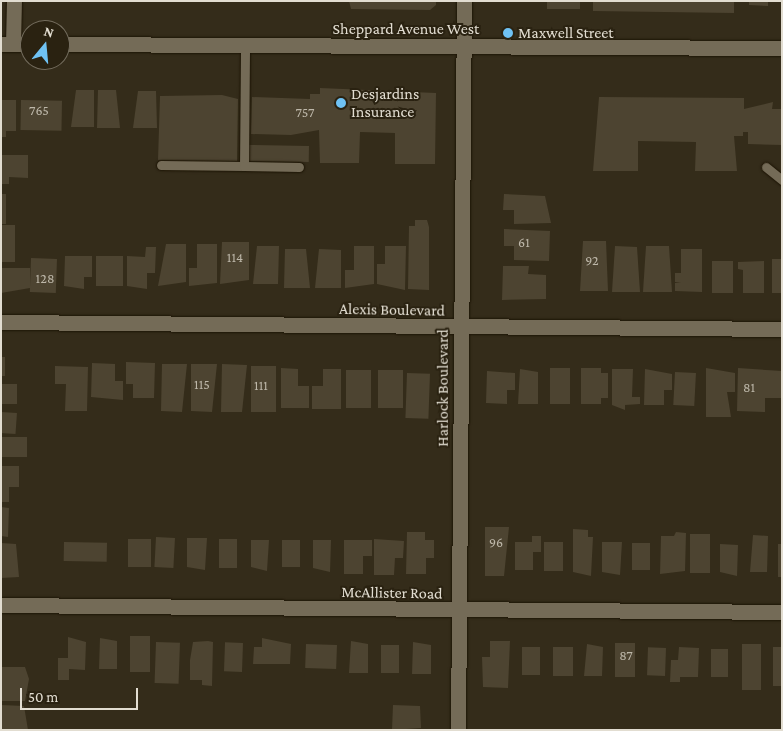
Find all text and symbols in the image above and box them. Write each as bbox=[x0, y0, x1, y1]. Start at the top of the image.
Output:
street label: Sheppard Avenue West bbox=[333, 19, 479, 39]
north arrow bbox=[20, 20, 70, 70]
text: N bbox=[42, 23, 56, 41]
place label: Maxwell Street bbox=[518, 23, 614, 43]
marker: Maxwell Street bbox=[502, 27, 514, 39]
place label: Desjardins Insurance bbox=[351, 84, 419, 122]
marker: Desjardins Insurance bbox=[335, 97, 347, 109]
house number: 765 bbox=[29, 102, 49, 118]
house number: 757 bbox=[296, 104, 314, 120]
house number: 61 bbox=[518, 234, 530, 250]
house number: 114 bbox=[227, 249, 243, 265]
house number: 92 bbox=[585, 252, 599, 268]
house number: 128 bbox=[36, 270, 54, 286]
street label: Alexis Boulevard bbox=[339, 299, 445, 321]
street label: Harlock Boulevard bbox=[433, 329, 453, 447]
house number: 115 bbox=[194, 376, 210, 392]
house number: 111 bbox=[254, 377, 268, 393]
house number: 81 bbox=[743, 379, 755, 395]
house number: 96 bbox=[489, 534, 503, 550]
street label: McAllister Road bbox=[341, 583, 443, 603]
house number: 87 bbox=[619, 647, 633, 663]
scale bar bbox=[22, 678, 140, 710]
text: 50 m bbox=[28, 689, 58, 705]

